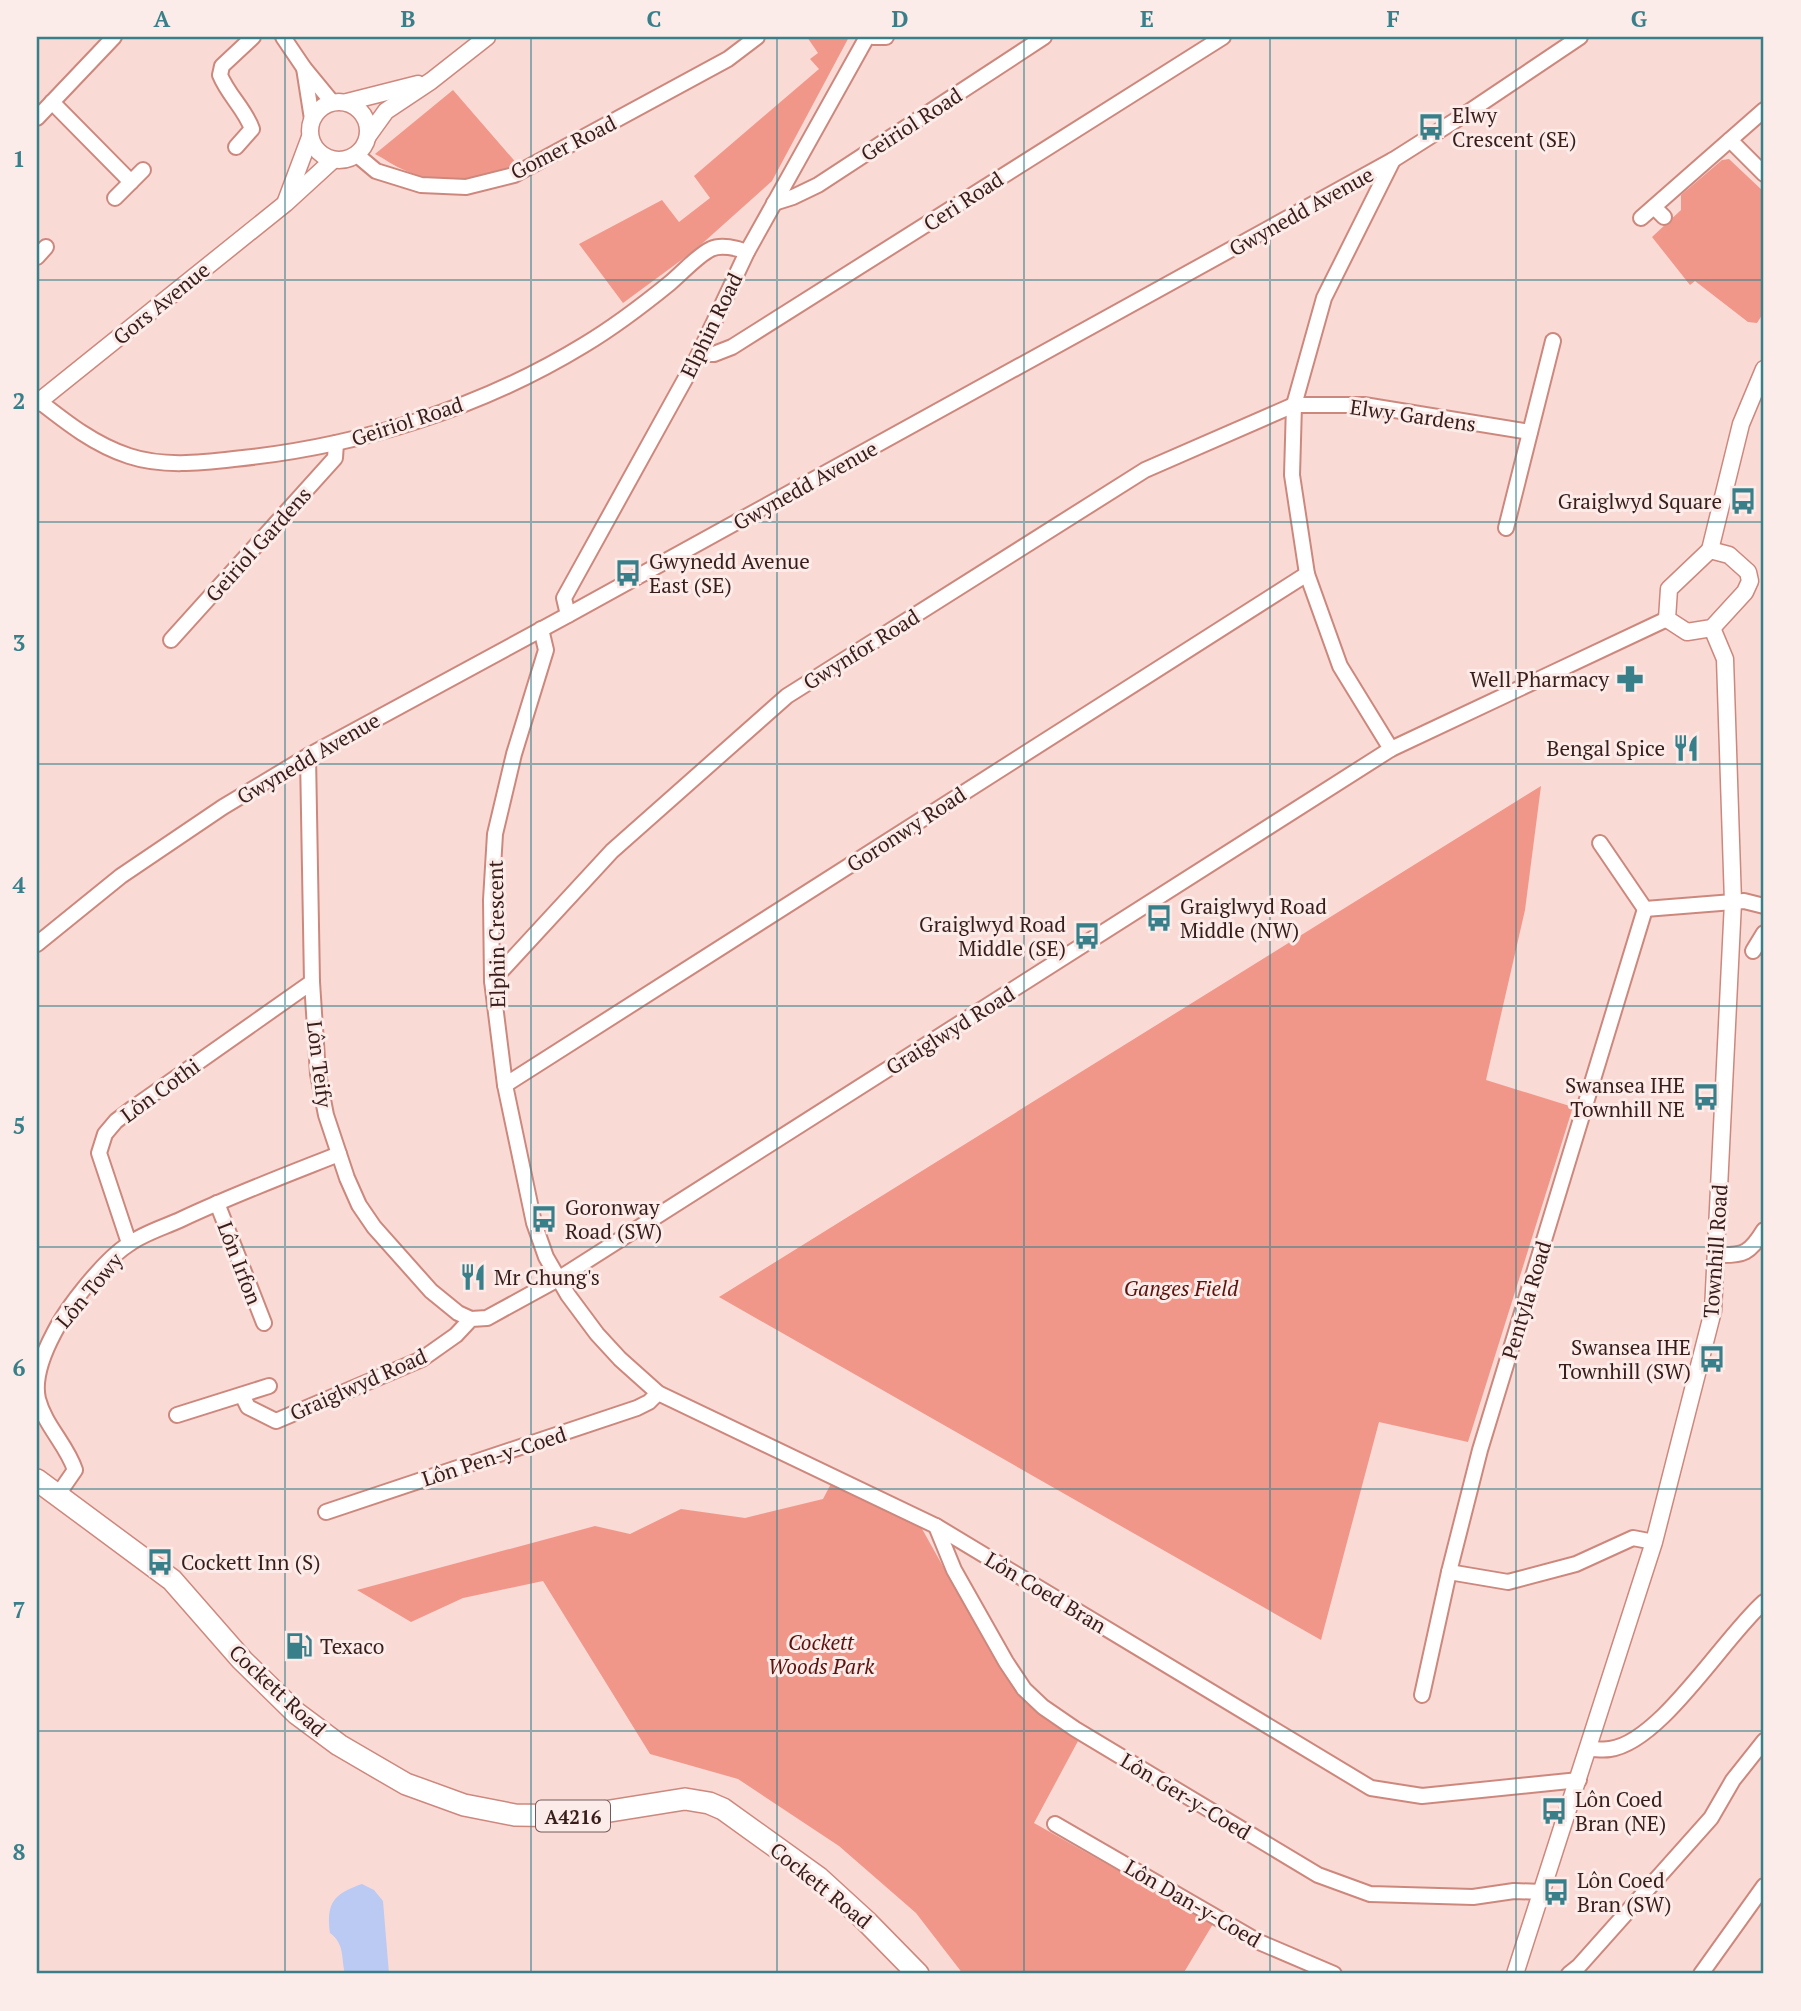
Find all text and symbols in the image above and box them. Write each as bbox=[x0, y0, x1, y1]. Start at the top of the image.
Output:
text: A bbox=[154, 3, 171, 34]
text: B bbox=[401, 3, 416, 34]
text: C bbox=[647, 3, 662, 34]
text: D bbox=[892, 3, 909, 34]
text: E bbox=[1140, 3, 1154, 34]
text: F bbox=[1386, 3, 1400, 34]
text: G bbox=[1631, 3, 1648, 34]
street label: Geiriol Road bbox=[855, 81, 967, 167]
place label: Elwy Crescent (SE) bbox=[1452, 101, 1576, 153]
street label: Gomer Road bbox=[506, 108, 621, 186]
bus stop icon: Elwy Crescent (SE) bbox=[1416, 112, 1446, 142]
text: 1 bbox=[13, 143, 26, 174]
street label: Gwynedd Avenue bbox=[1224, 160, 1378, 262]
street label: Ceri Road bbox=[918, 165, 1009, 237]
street label: Gors Avenue bbox=[107, 255, 215, 351]
street label: Elphin Road bbox=[674, 268, 749, 382]
text: 2 bbox=[13, 385, 26, 416]
street label: Geiriol Road bbox=[348, 390, 467, 452]
street label: Elwy Gardens bbox=[1348, 392, 1478, 438]
street label: Gwynedd Avenue bbox=[728, 434, 882, 536]
street label: Geiriol Gardens bbox=[199, 481, 317, 607]
bus stop icon: Graiglwyd Square bbox=[1728, 486, 1758, 516]
place label: Graiglwyd Square bbox=[1558, 487, 1722, 515]
place label: Gwynedd Avenue East (SE) bbox=[649, 547, 810, 599]
bus stop icon: Gwynedd Avenue East (SE) bbox=[613, 558, 643, 588]
street label: Gwynfor Road bbox=[798, 602, 925, 696]
text: 3 bbox=[13, 627, 26, 658]
pharmacy icon: Well Pharmacy bbox=[1615, 664, 1645, 694]
place label: Well Pharmacy bbox=[1470, 665, 1609, 693]
street label: Gwynedd Avenue bbox=[231, 706, 385, 810]
restaurant icon: Bengal Spice bbox=[1671, 733, 1701, 763]
place label: Bengal Spice bbox=[1547, 734, 1665, 762]
street label: Goronwy Road bbox=[841, 780, 971, 878]
street label: Elphin Crescent bbox=[481, 859, 511, 1008]
text: 4 bbox=[13, 869, 26, 900]
place label: Graiglwyd Road Middle (NW) bbox=[1180, 892, 1327, 944]
bus stop icon: Graiglwyd Road Middle (NW) bbox=[1144, 903, 1174, 933]
place label: Graiglwyd Road Middle (SE) bbox=[919, 910, 1066, 962]
bus stop icon: Graiglwyd Road Middle (SE) bbox=[1072, 921, 1102, 951]
street label: Graiglwyd Road bbox=[880, 979, 1020, 1081]
street label: Lôn Teify bbox=[301, 1019, 339, 1109]
street label: Lôn Cothi bbox=[115, 1052, 205, 1128]
place label: Swansea IHE Townhill NE bbox=[1565, 1071, 1685, 1123]
bus stop icon: Swansea IHE Townhill NE bbox=[1691, 1082, 1721, 1112]
text: 5 bbox=[13, 1110, 26, 1141]
street label: Townhill Road bbox=[1696, 1183, 1734, 1319]
place label: Goronway Road (SW) bbox=[565, 1193, 662, 1245]
bus stop icon: Goronway Road (SW) bbox=[529, 1204, 559, 1234]
street label: Lôn Irfon bbox=[211, 1217, 269, 1309]
street label: Pentyla Road bbox=[1495, 1237, 1557, 1363]
street label: Lôn Towy bbox=[49, 1246, 129, 1334]
restaurant icon: Mr Chung's bbox=[458, 1262, 488, 1292]
place label: Mr Chung's bbox=[494, 1263, 600, 1291]
park label: Ganges Field bbox=[1124, 1274, 1239, 1302]
place label: Swansea IHE Townhill (SW) bbox=[1559, 1333, 1691, 1385]
street label: Graiglwyd Road bbox=[285, 1341, 431, 1427]
bus stop icon: Swansea IHE Townhill (SW) bbox=[1697, 1344, 1727, 1374]
text: 6 bbox=[13, 1352, 26, 1383]
street label: Lôn Pen-y-Coed bbox=[418, 1419, 570, 1493]
street label: Lôn Coed Bran bbox=[980, 1545, 1112, 1639]
bus stop icon: Cockett Inn (S) bbox=[145, 1547, 175, 1577]
place label: Cockett Inn (S) bbox=[181, 1548, 320, 1576]
text: 7 bbox=[13, 1594, 26, 1625]
park label: Cockett Woods Park bbox=[768, 1628, 875, 1680]
fuel station icon: Texaco bbox=[284, 1631, 314, 1661]
place label: Texaco bbox=[320, 1632, 384, 1660]
street label: Cockett Road bbox=[223, 1638, 333, 1742]
street label: Lôn Ger-y-Coed bbox=[1116, 1746, 1257, 1846]
place label: Lôn Coed Bran (NE) bbox=[1575, 1785, 1666, 1837]
bus stop icon: Lôn Coed Bran (NE) bbox=[1539, 1796, 1569, 1826]
road number: A4216 bbox=[536, 1800, 610, 1832]
street label: Cockett Road bbox=[764, 1835, 878, 1935]
text: 8 bbox=[13, 1836, 26, 1867]
street label: Lôn Dan-y-Coed bbox=[1120, 1853, 1267, 1954]
place label: Lôn Coed Bran (SW) bbox=[1577, 1866, 1671, 1918]
bus stop icon: Lôn Coed Bran (SW) bbox=[1541, 1877, 1571, 1907]

